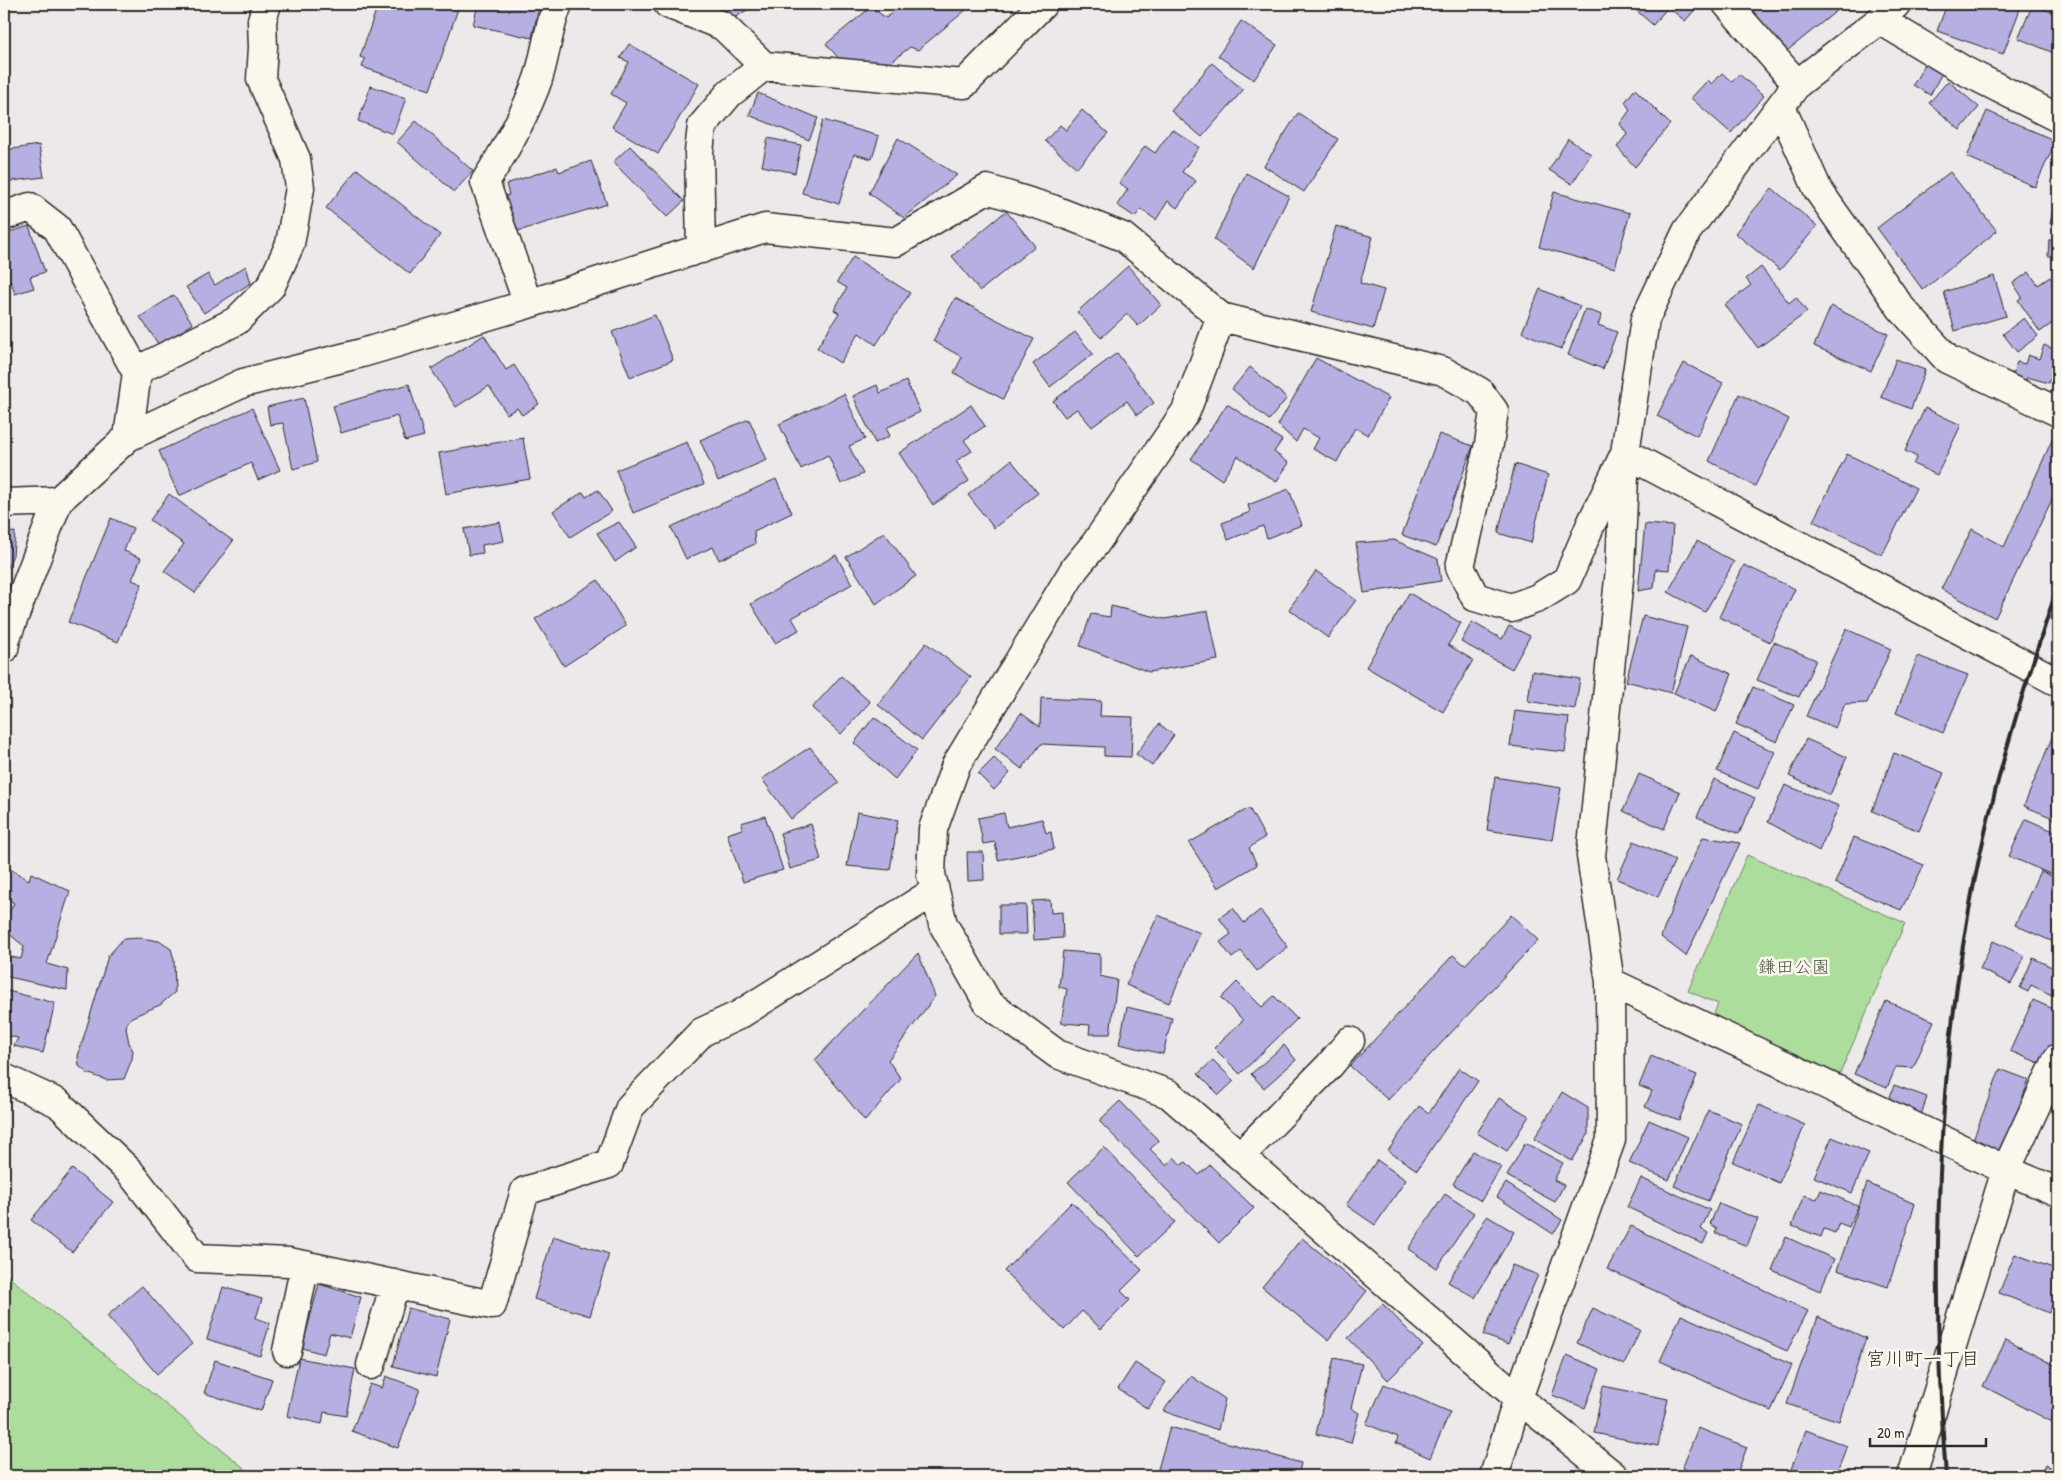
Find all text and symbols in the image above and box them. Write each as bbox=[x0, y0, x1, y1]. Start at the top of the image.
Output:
park label: 鎌田公園 bbox=[1758, 954, 1830, 979]
district label: 宮川町一丁目 bbox=[1866, 1345, 1980, 1371]
scale bar bbox=[1870, 1415, 1986, 1447]
text: 20 m bbox=[1877, 1422, 1904, 1443]

